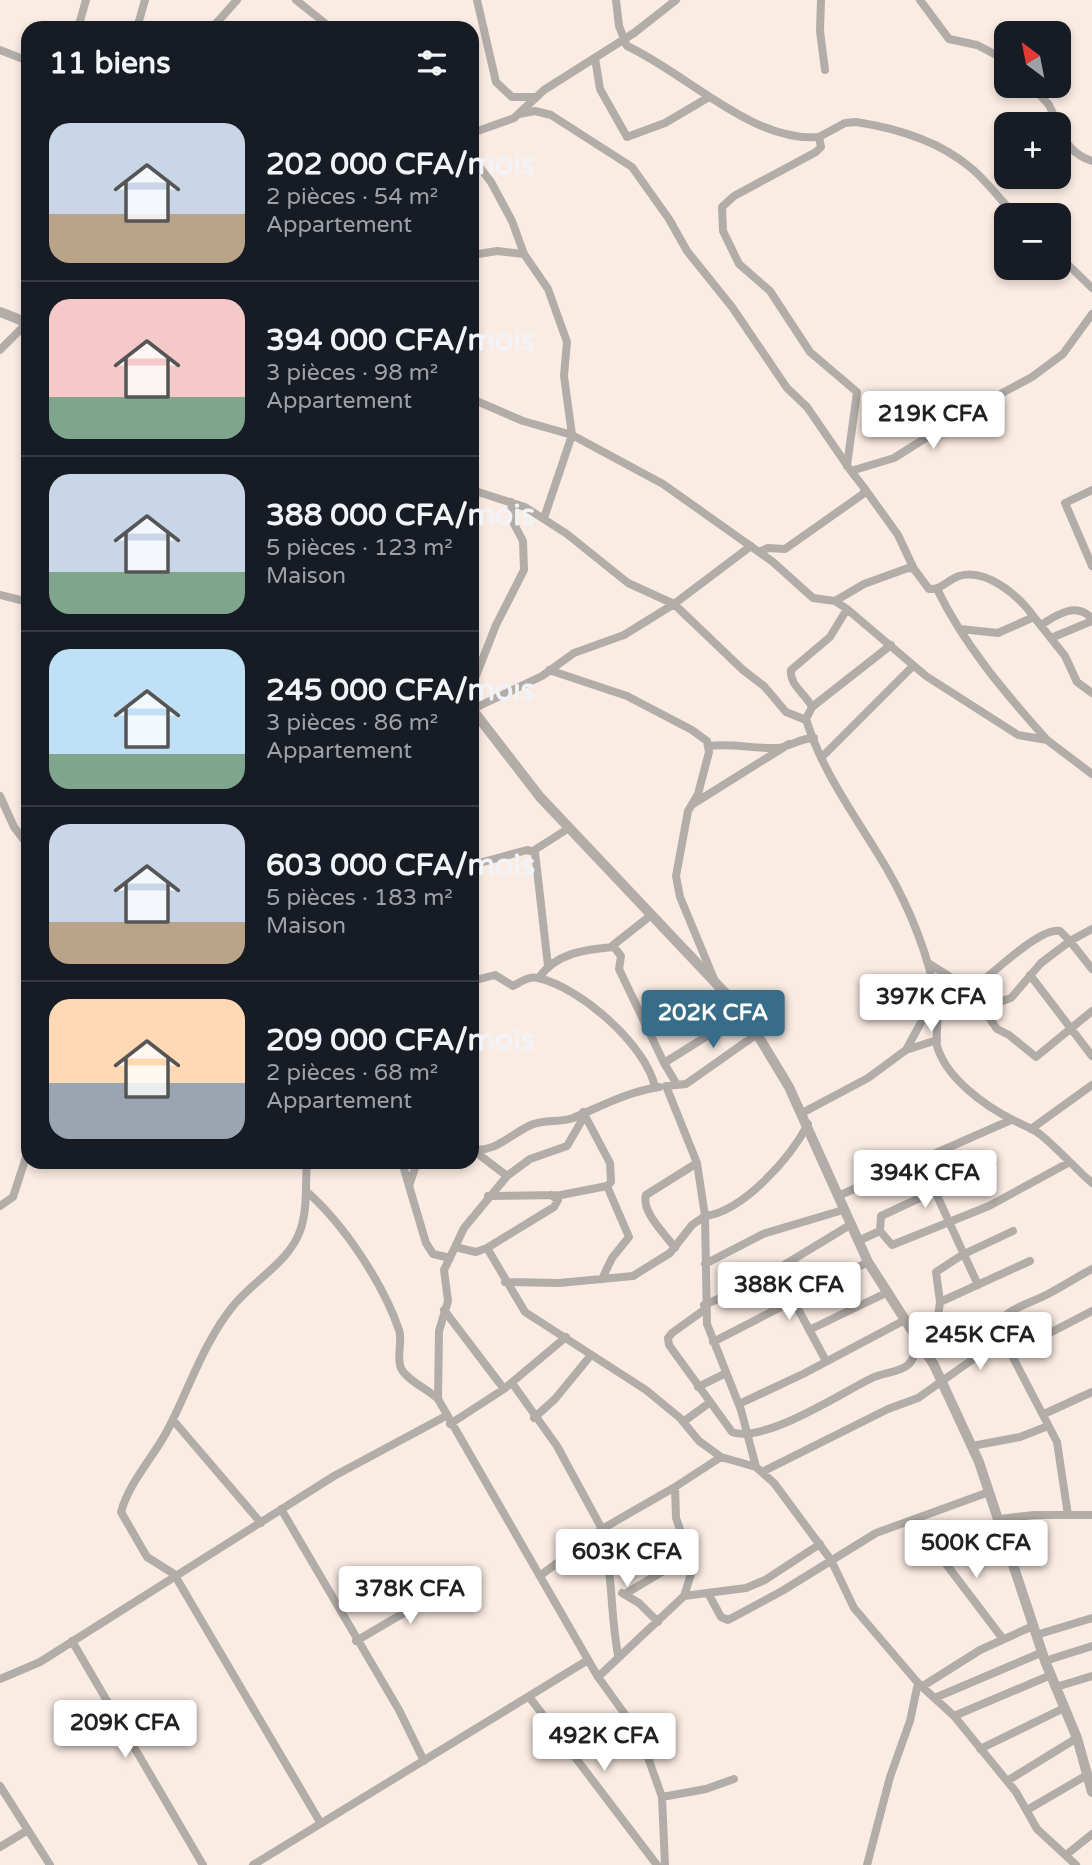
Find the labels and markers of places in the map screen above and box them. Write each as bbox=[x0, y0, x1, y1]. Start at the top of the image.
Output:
pin: 219K CFA bbox=[861, 392, 1005, 451]
pin: 397K CFA bbox=[859, 974, 1003, 1034]
pin: 202K CFA bbox=[641, 990, 785, 1050]
pin: 394K CFA bbox=[853, 1150, 997, 1210]
pin: 388K CFA bbox=[717, 1262, 861, 1322]
pin: 245K CFA bbox=[908, 1312, 1052, 1372]
pin: 500K CFA bbox=[904, 1520, 1048, 1580]
pin: 603K CFA bbox=[555, 1530, 699, 1589]
pin: 378K CFA bbox=[338, 1566, 482, 1626]
pin: 209K CFA bbox=[53, 1700, 197, 1760]
pin: 492K CFA bbox=[532, 1714, 676, 1773]

